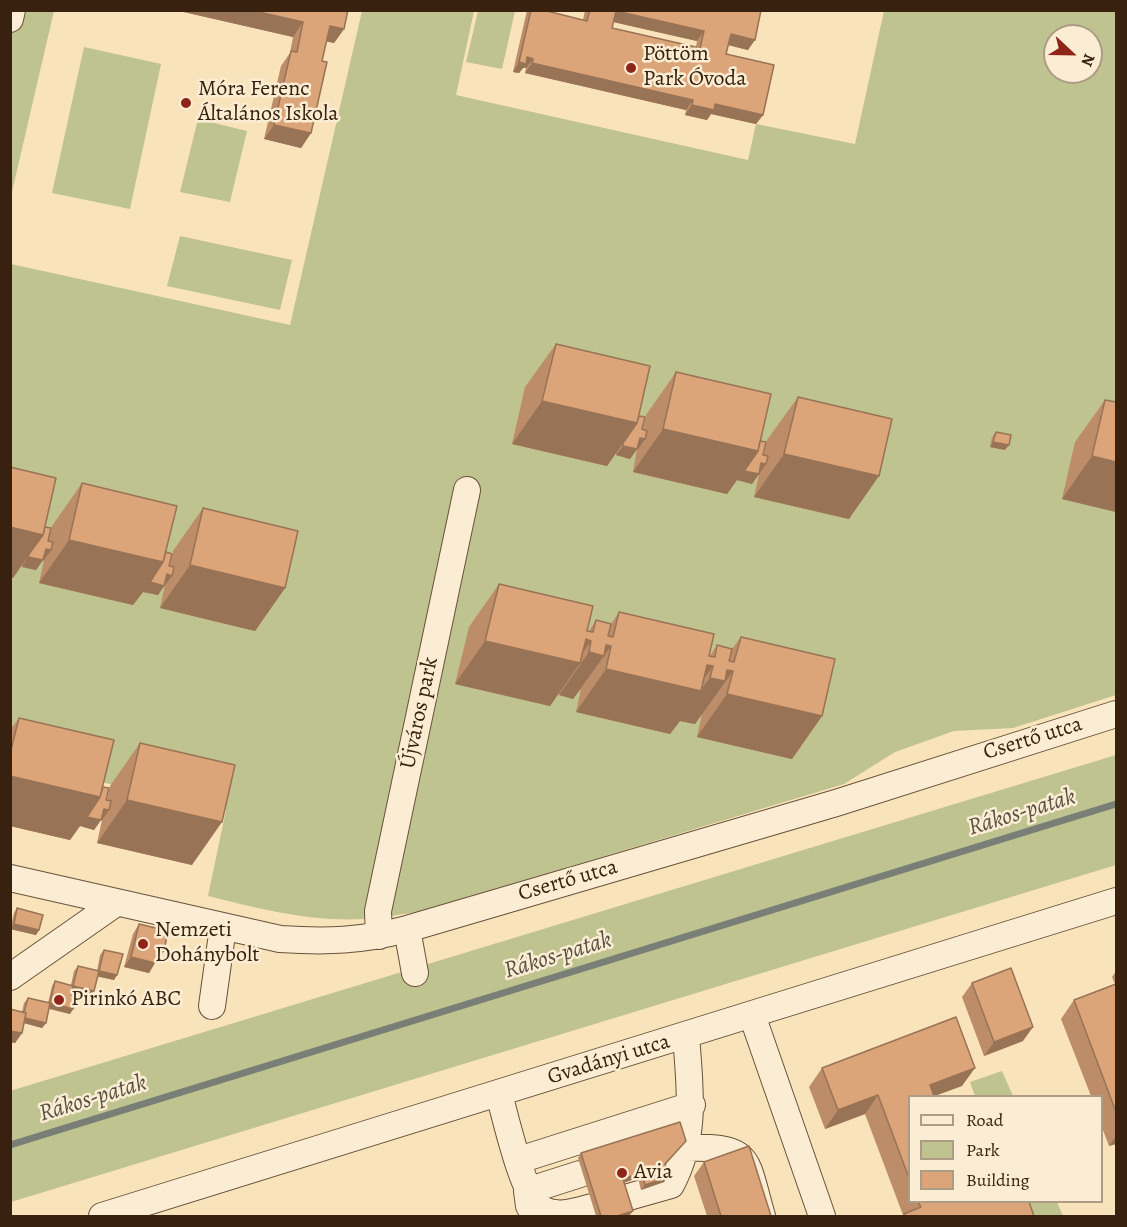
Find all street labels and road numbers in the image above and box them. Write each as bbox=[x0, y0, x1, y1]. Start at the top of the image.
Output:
street label: Újváros park bbox=[395, 655, 445, 771]
street label: Csertő utca bbox=[980, 711, 1086, 767]
street label: Csertő utca bbox=[515, 854, 621, 908]
street label: Gvadányi utca bbox=[545, 1029, 673, 1091]

